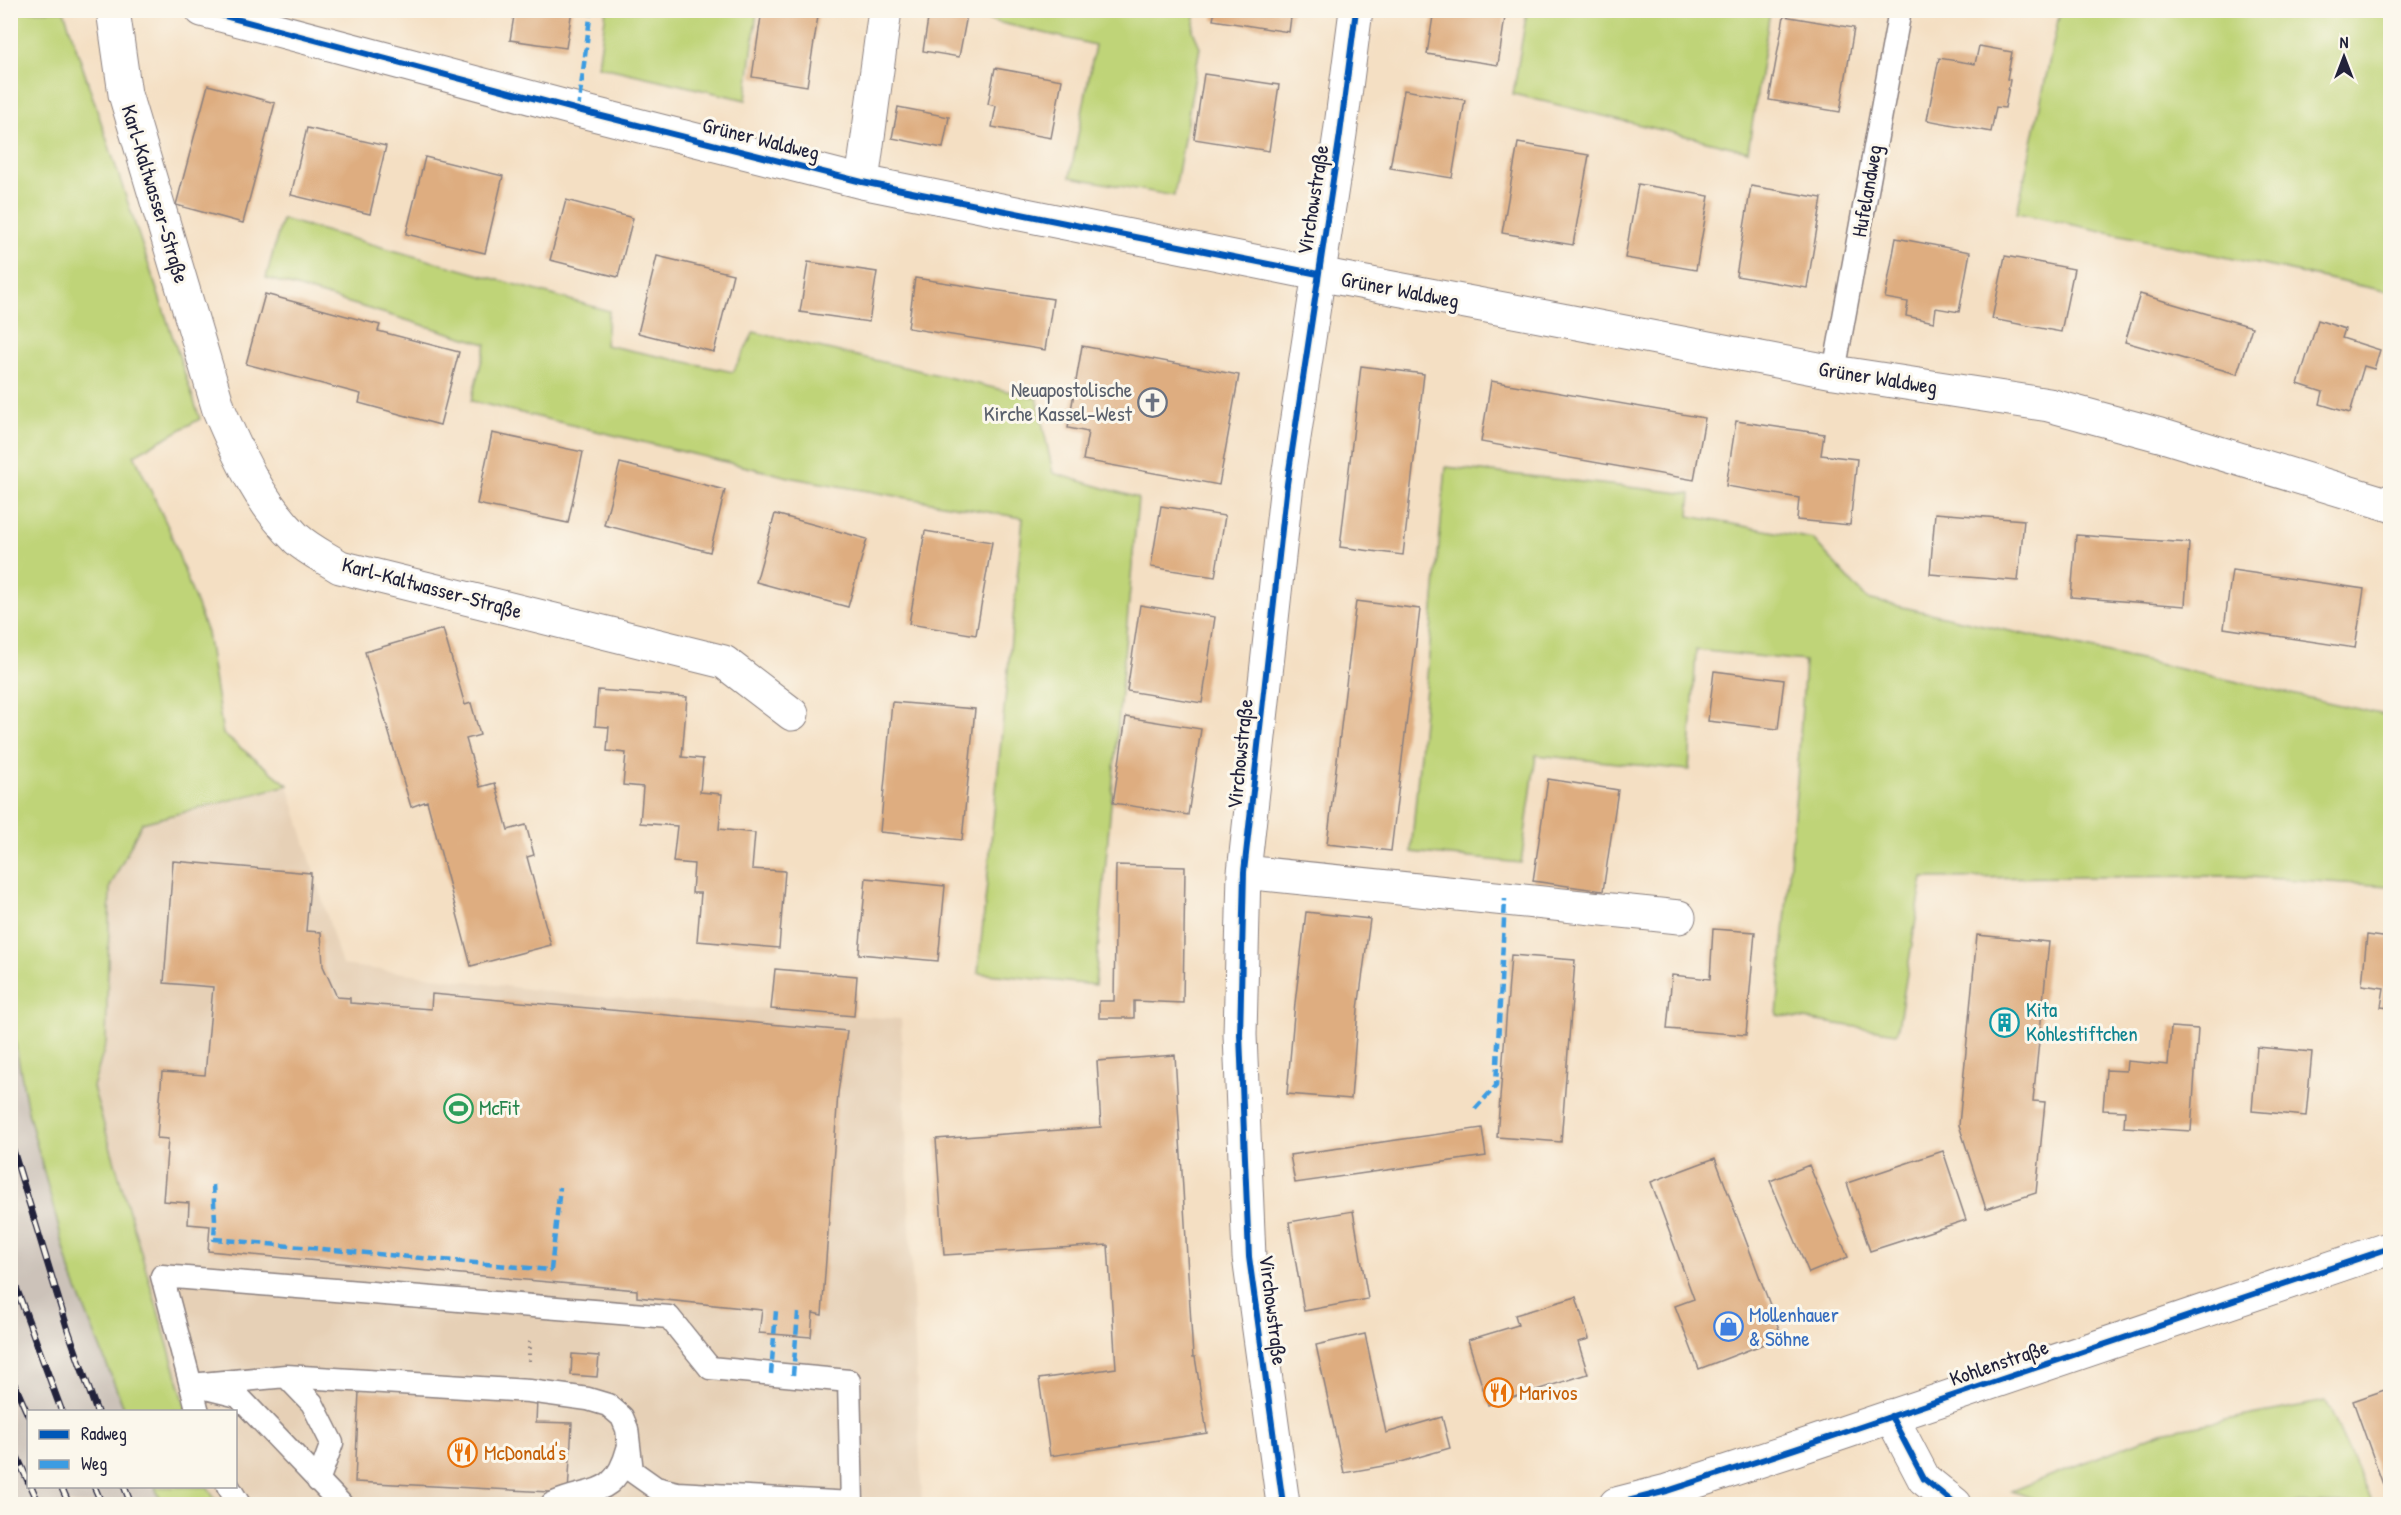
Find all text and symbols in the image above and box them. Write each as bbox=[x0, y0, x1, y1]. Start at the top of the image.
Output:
north arrow bbox=[2314, 27, 2374, 87]
text: N bbox=[2340, 31, 2349, 53]
street label: Karl-Kaltwasser-Straße bbox=[115, 101, 196, 287]
street label: Grüner Waldweg bbox=[700, 110, 823, 167]
street label: Virchowstraße bbox=[1290, 143, 1335, 257]
street label: Hufelandweg bbox=[1844, 143, 1889, 239]
street label: Grüner Waldweg bbox=[1339, 264, 1462, 315]
street label: Grüner Waldweg bbox=[1817, 354, 1939, 401]
place label: Neuapostolische Kirche Kassel-West bbox=[984, 375, 1133, 428]
church icon: Neuapostolische Kirche Kassel-West bbox=[1137, 386, 1169, 418]
street label: Karl-Kaltwasser-Straße bbox=[339, 550, 525, 625]
street label: Virchowstraße bbox=[1219, 697, 1260, 811]
place label: Kita Kohlestiftchen bbox=[2026, 995, 2138, 1048]
building icon: Kita Kohlestiftchen bbox=[1989, 1006, 2021, 1038]
sports icon: McFit bbox=[442, 1092, 474, 1124]
place label: McFit bbox=[479, 1093, 520, 1122]
street label: Virchowstraße bbox=[1252, 1253, 1295, 1367]
place label: Mollenhauer & Söhne bbox=[1749, 1300, 1839, 1353]
shop icon: Mollenhauer & Söhne bbox=[1712, 1311, 1744, 1343]
street label: Kohlenstraße bbox=[1946, 1332, 2052, 1393]
restaurant icon: Marivos bbox=[1482, 1377, 1514, 1409]
place label: Marivos bbox=[1519, 1378, 1577, 1407]
legend bbox=[27, 1410, 237, 1488]
text: Radweg bbox=[81, 1421, 127, 1446]
restaurant icon: McDonald's bbox=[447, 1437, 479, 1469]
place label: McDonald's bbox=[484, 1438, 566, 1467]
text: Weg bbox=[81, 1451, 107, 1476]

